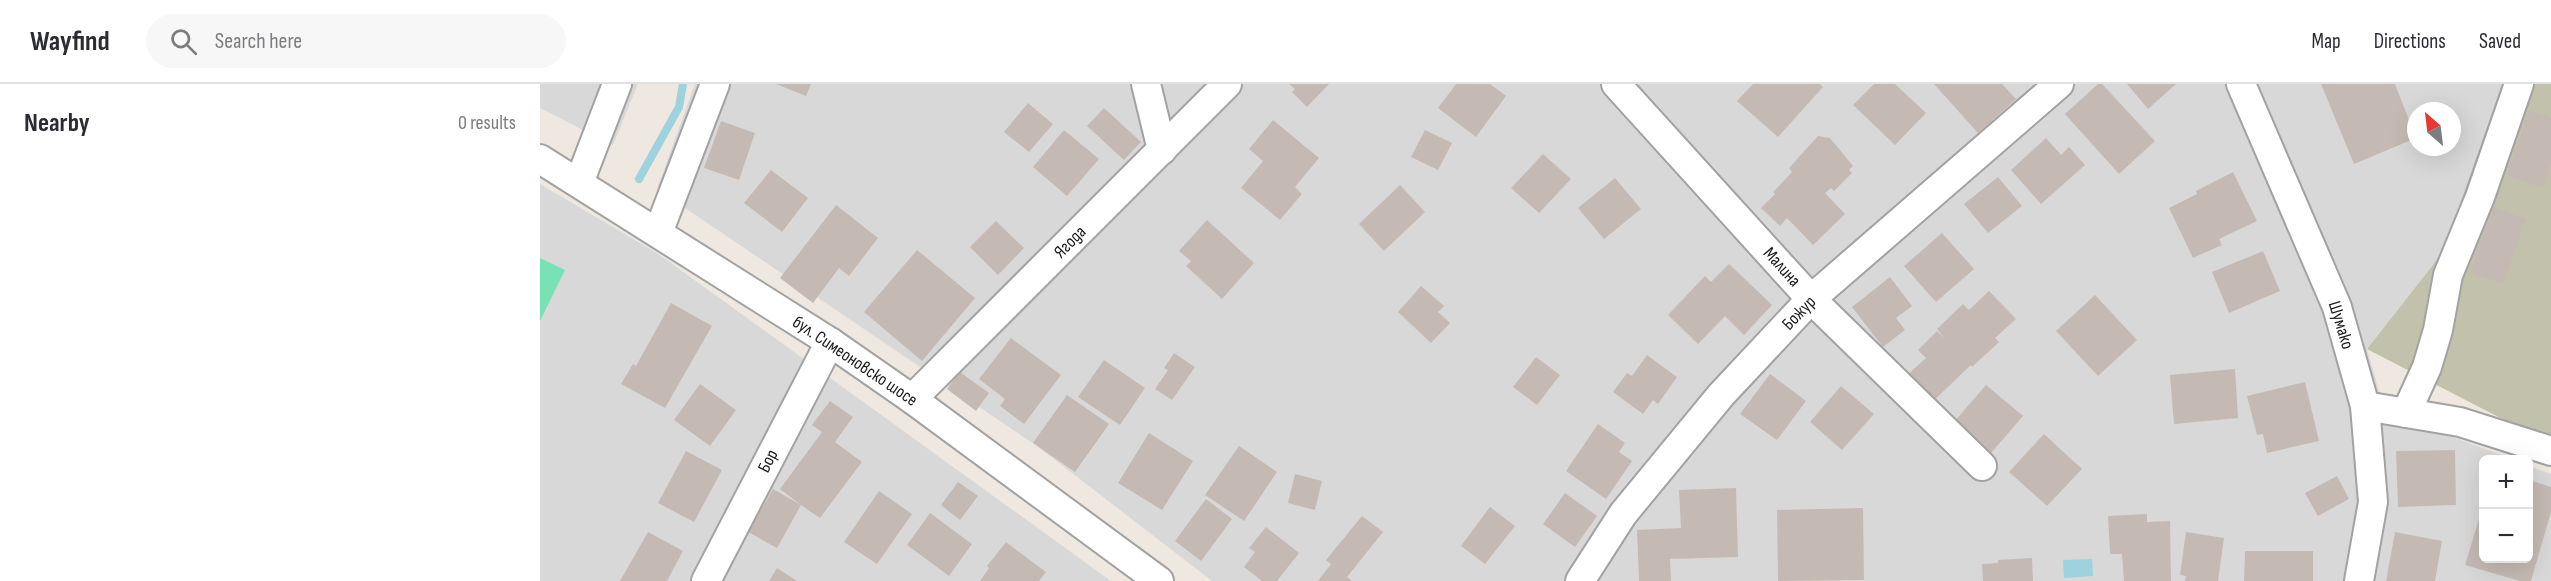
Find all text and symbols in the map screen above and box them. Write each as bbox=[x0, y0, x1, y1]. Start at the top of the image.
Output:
search box bbox=[146, 14, 566, 68]
text: Wayfind bbox=[30, 25, 110, 58]
icon: search bbox=[167, 25, 200, 58]
text: Search here bbox=[215, 28, 302, 55]
text: Map bbox=[2311, 29, 2341, 54]
text: Directions bbox=[2374, 29, 2446, 54]
text: Saved bbox=[2479, 29, 2521, 54]
north arrow bbox=[2407, 102, 2461, 156]
text: Nearby bbox=[24, 108, 90, 139]
text: 0 results bbox=[458, 111, 516, 135]
street label: Ягода bbox=[1050, 222, 1090, 262]
street label: Малина bbox=[1759, 243, 1805, 291]
street label: Божур bbox=[1778, 292, 1820, 334]
street label: Шумако bbox=[2324, 298, 2358, 352]
street label: бул. Симеоновско шосе bbox=[788, 311, 922, 411]
street label: Бор bbox=[753, 446, 783, 476]
map controls bbox=[2479, 455, 2533, 563]
button: + bbox=[2479, 455, 2533, 509]
button: − bbox=[2479, 509, 2533, 563]

